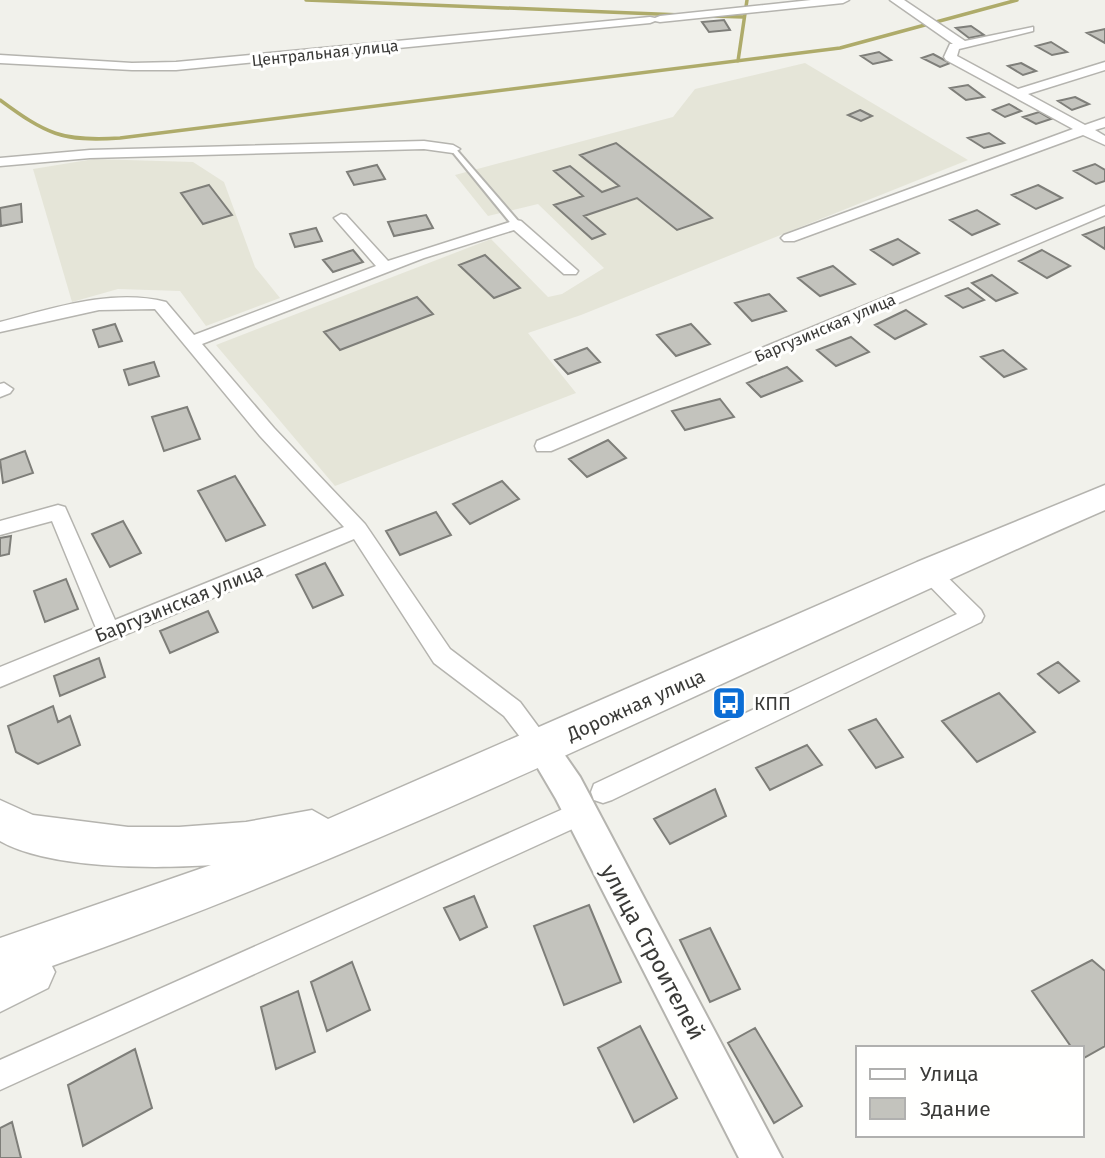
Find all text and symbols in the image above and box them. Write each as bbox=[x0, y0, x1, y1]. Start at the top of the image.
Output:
street label: Центральная улица bbox=[251, 36, 399, 70]
street label: Баргузинская улица bbox=[752, 290, 898, 366]
street label: Баргузинская улица bbox=[91, 559, 267, 647]
street label: Дорожная улица bbox=[563, 664, 709, 746]
bus stop icon: КПП bbox=[710, 684, 748, 722]
place label: КПП bbox=[754, 692, 791, 715]
street label: улица Строителей bbox=[595, 859, 711, 1045]
legend bbox=[856, 1046, 1084, 1137]
text: Улица bbox=[920, 1061, 979, 1087]
text: Здание bbox=[920, 1096, 991, 1122]

